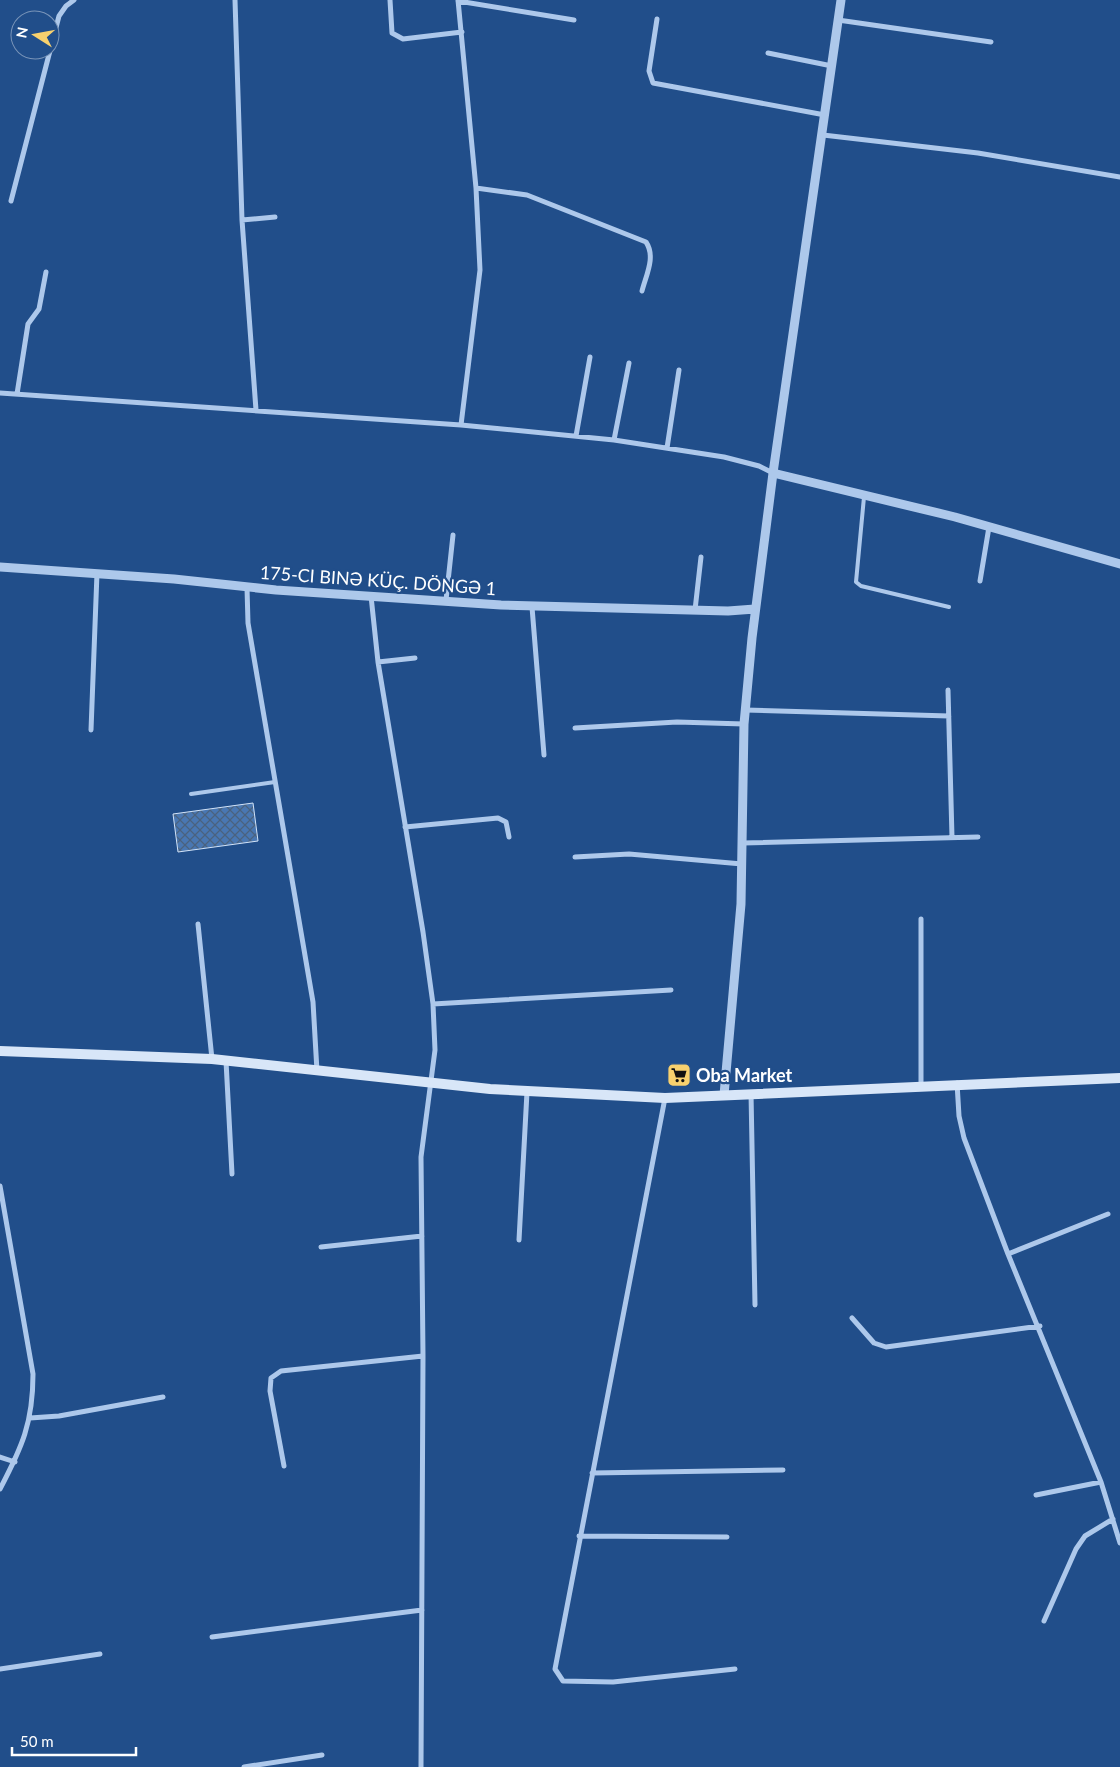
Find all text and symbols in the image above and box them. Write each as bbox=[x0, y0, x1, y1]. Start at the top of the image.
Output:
north arrow bbox=[10, 10, 60, 60]
text: N bbox=[12, 26, 31, 39]
street label: 175-CI BINƏ KÜÇ. DÖNGƏ 1 bbox=[259, 561, 497, 599]
supermarket icon: Oba Market bbox=[666, 1062, 692, 1088]
place label: Oba Market bbox=[696, 1064, 792, 1086]
scale bar bbox=[12, 1724, 136, 1756]
text: 50 m bbox=[20, 1732, 54, 1750]

